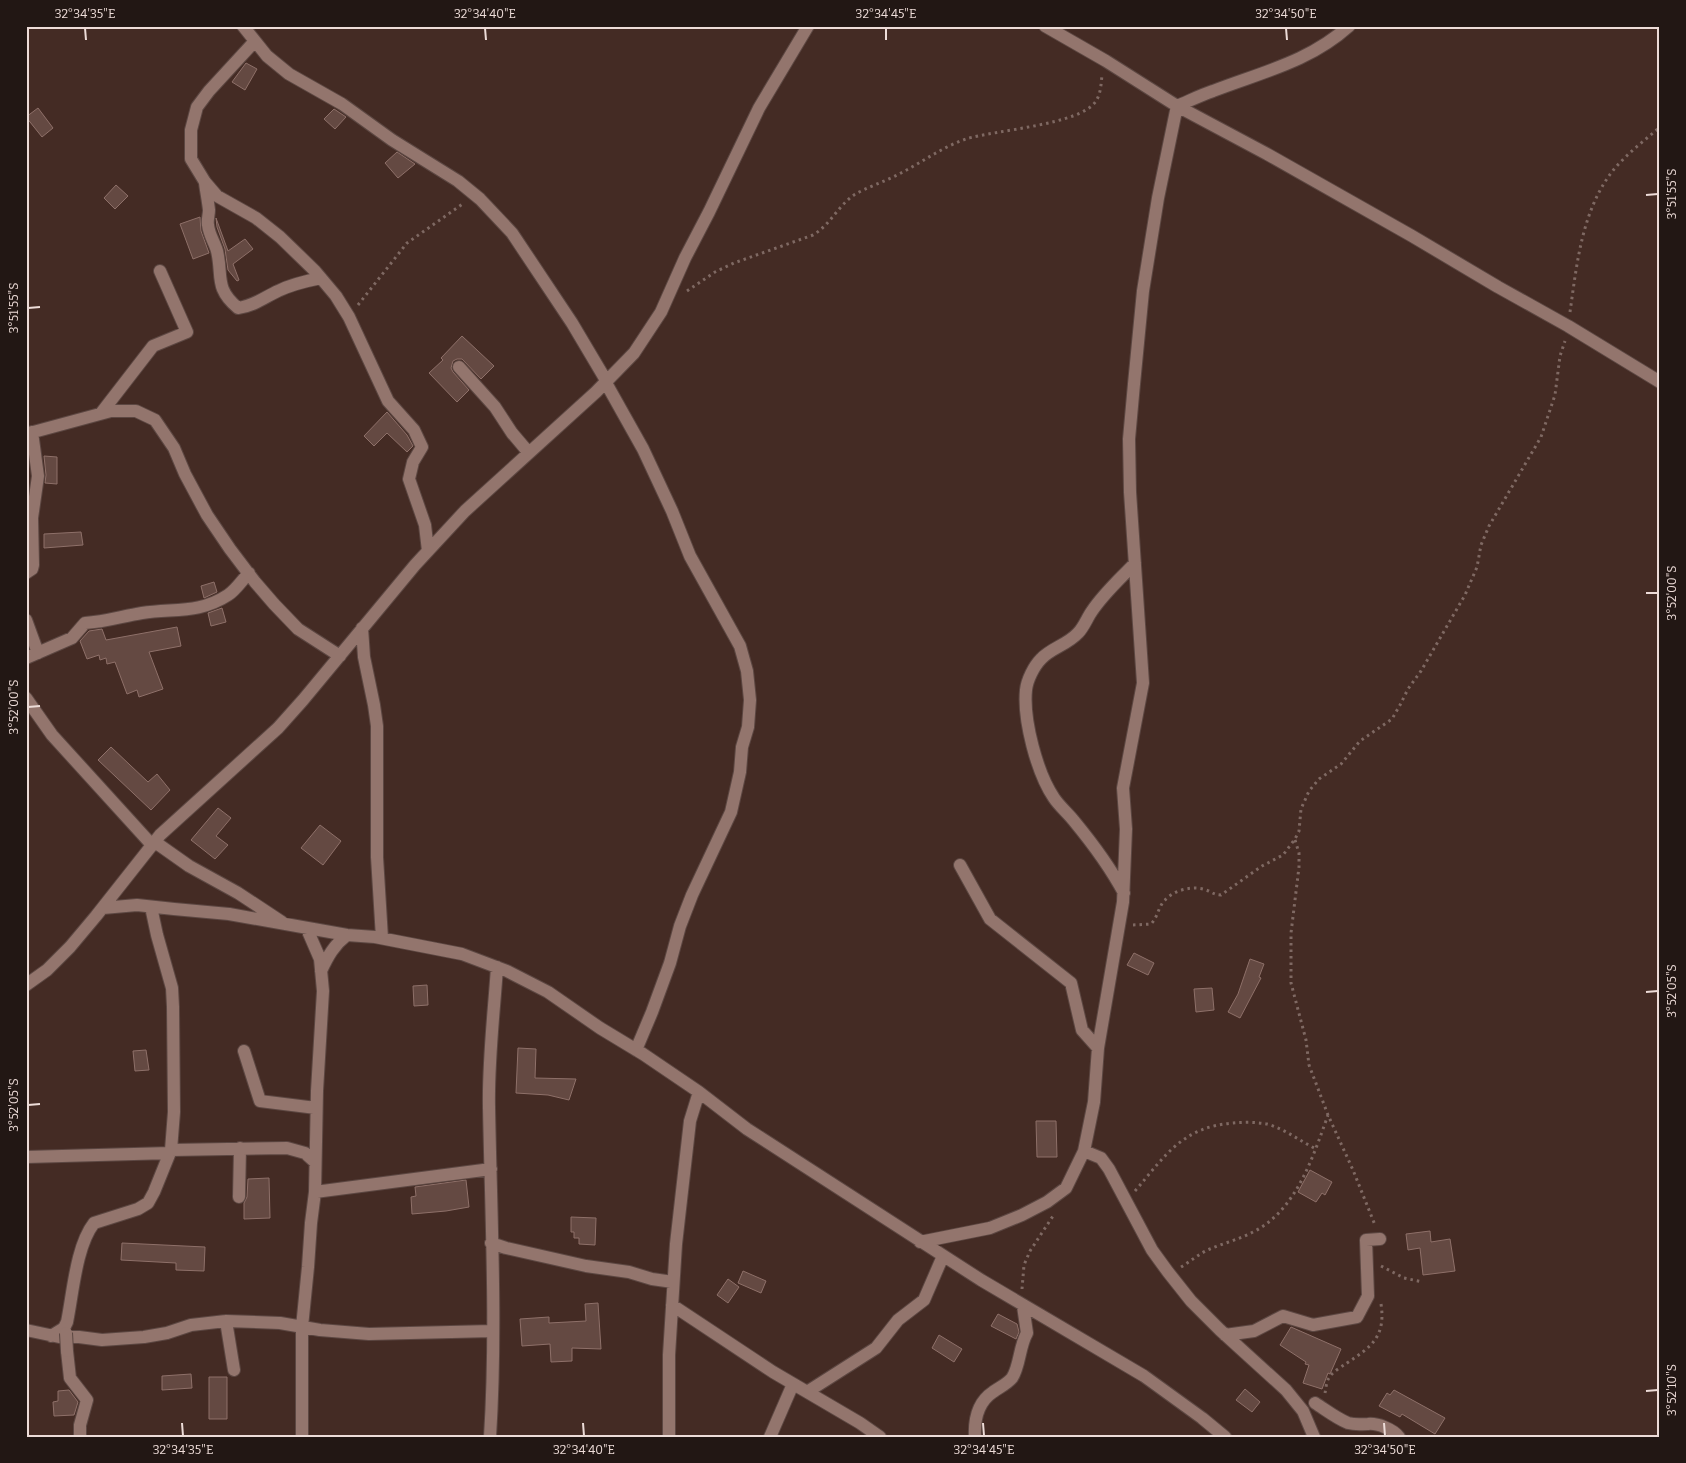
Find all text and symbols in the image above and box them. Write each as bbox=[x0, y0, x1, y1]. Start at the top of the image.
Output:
text: 32°34'35"E bbox=[55, 7, 115, 21]
text: 32°34'40"E bbox=[454, 7, 516, 21]
text: 32°34'45"E bbox=[856, 7, 916, 21]
text: 32°34'50"E bbox=[1255, 7, 1317, 21]
text: 3°51'55"S bbox=[1665, 169, 1679, 219]
text: 3°51'55"S bbox=[7, 283, 21, 333]
text: 3°52'00"S bbox=[1665, 566, 1679, 620]
text: 3°52'00"S bbox=[7, 680, 21, 734]
text: 3°52'05"S bbox=[1665, 964, 1679, 1018]
text: 3°52'05"S bbox=[7, 1078, 21, 1132]
text: 3°52'10"S bbox=[1665, 1364, 1679, 1416]
text: 32°34'35"E bbox=[153, 1443, 213, 1457]
text: 32°34'40"E bbox=[553, 1443, 615, 1457]
text: 32°34'45"E bbox=[954, 1443, 1014, 1457]
text: 32°34'50"E bbox=[1354, 1443, 1416, 1457]

